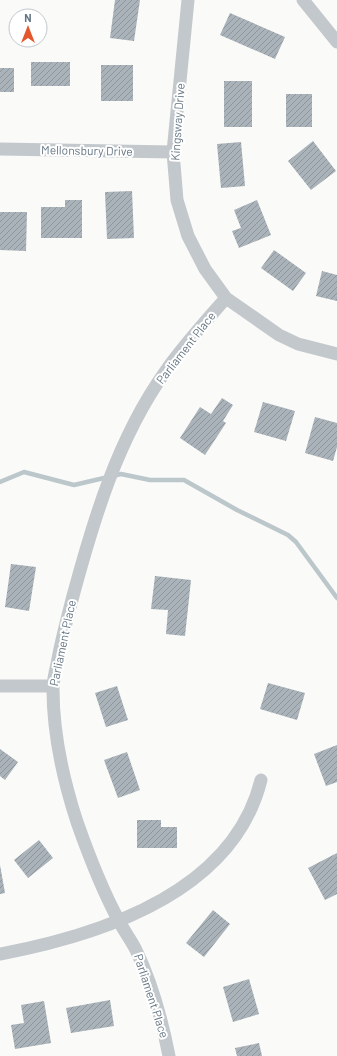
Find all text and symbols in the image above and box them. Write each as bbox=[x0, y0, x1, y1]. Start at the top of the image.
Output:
north arrow bbox=[8, 8, 48, 48]
text: N bbox=[24, 11, 32, 24]
street label: Kingsway Drive bbox=[167, 83, 187, 161]
street label: Mellonsbury Drive bbox=[41, 142, 133, 158]
street label: Parliament Place bbox=[153, 309, 218, 386]
street label: Parliament Place bbox=[46, 598, 78, 687]
street label: Parliament Place bbox=[132, 952, 172, 1040]

